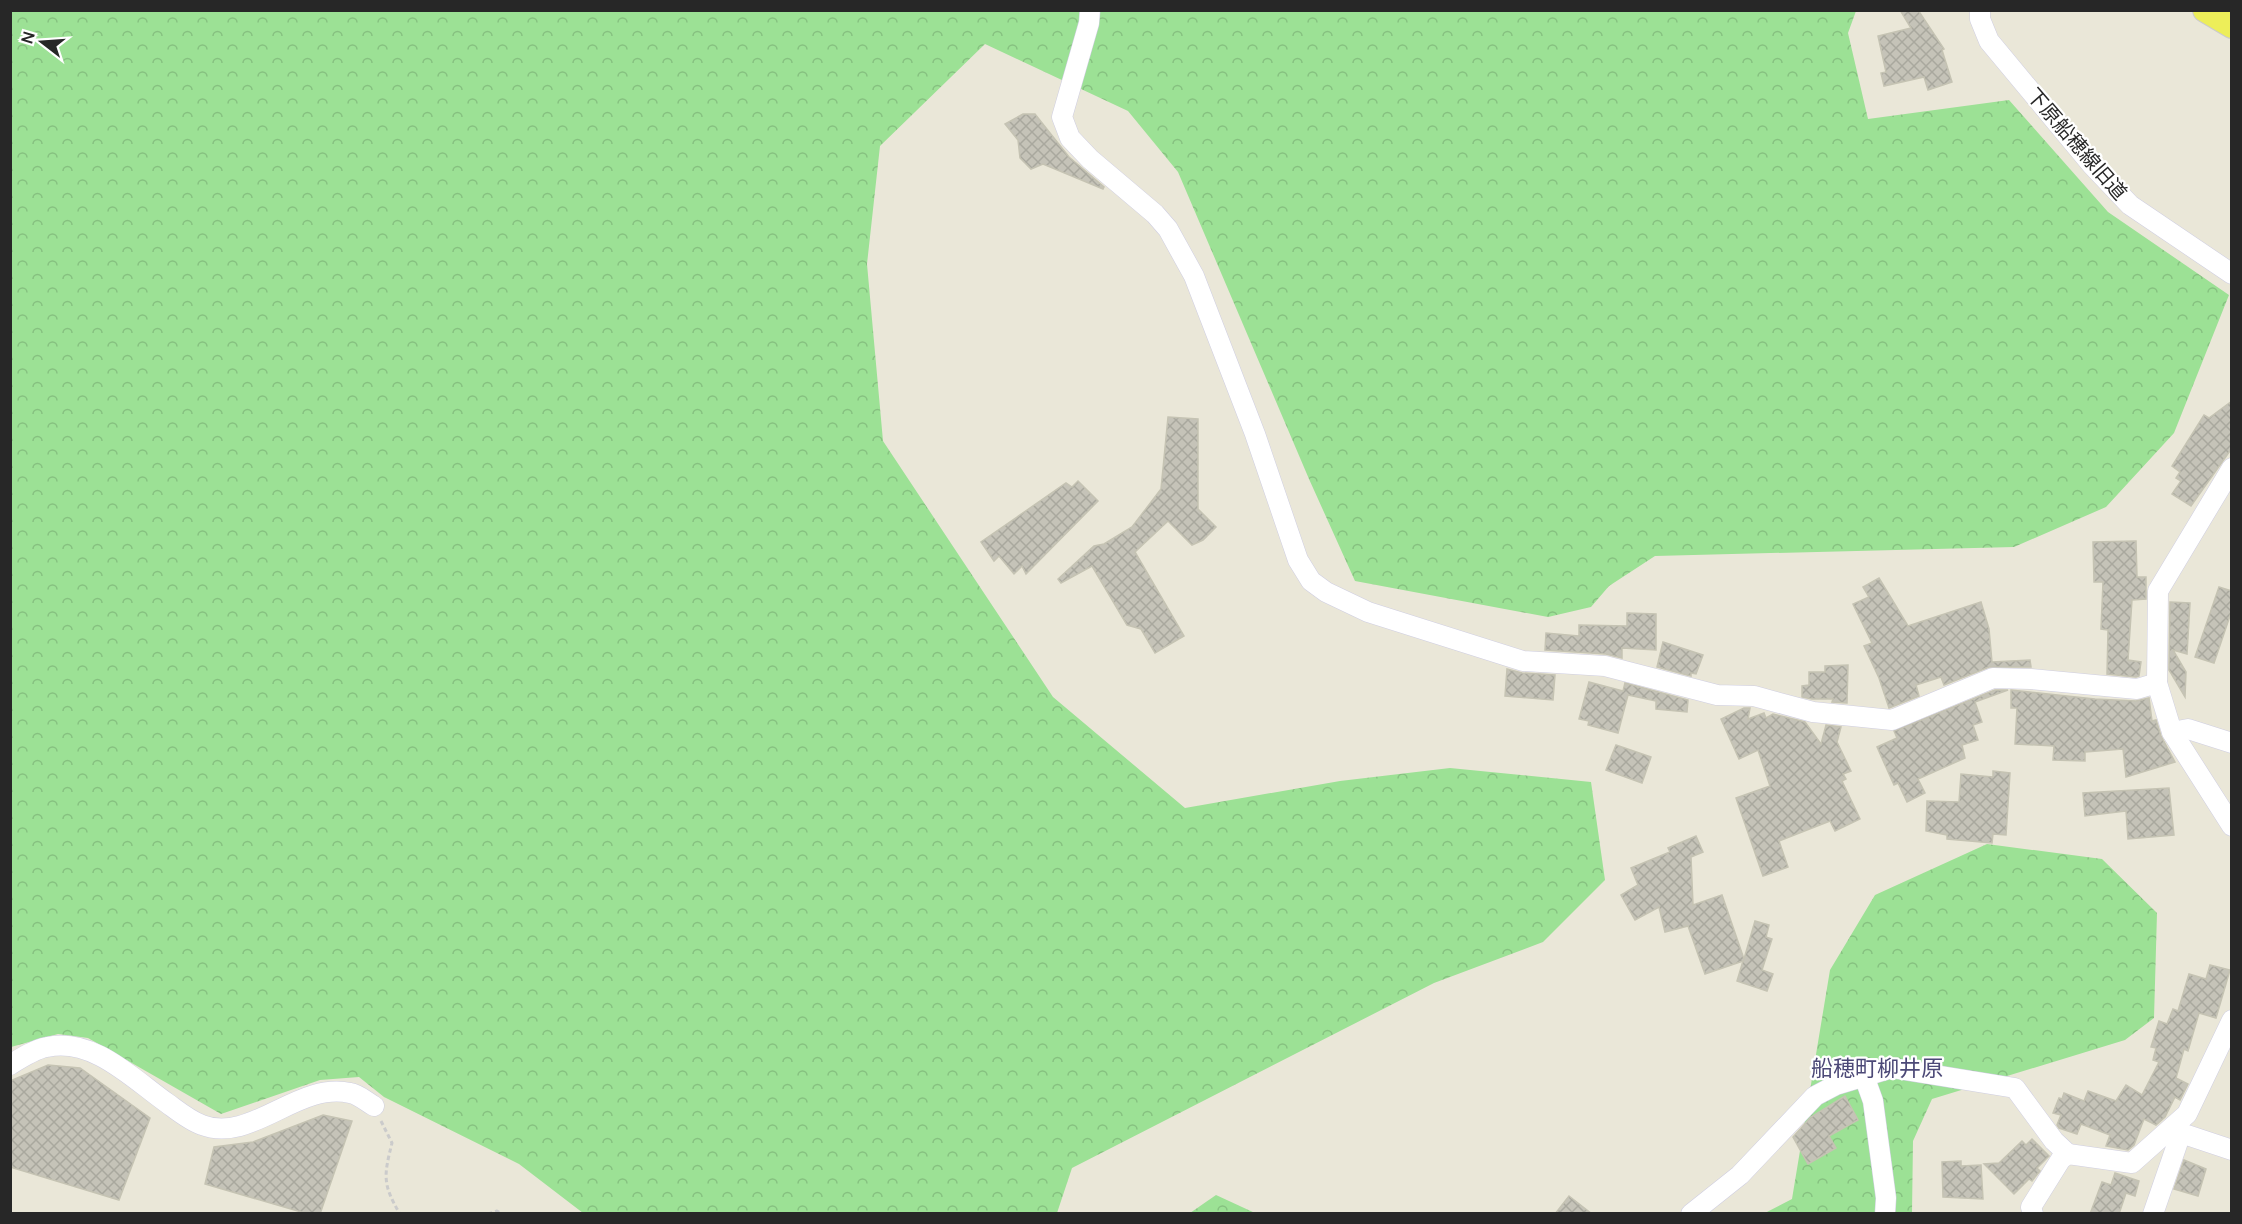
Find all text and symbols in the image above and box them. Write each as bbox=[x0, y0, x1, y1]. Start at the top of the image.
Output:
north arrow bbox=[12, 12, 72, 72]
text: N bbox=[15, 29, 40, 46]
street label: 下原船穂線旧道 bbox=[2021, 82, 2133, 205]
district label: 船穂町柳井原 bbox=[1811, 1053, 1943, 1083]

